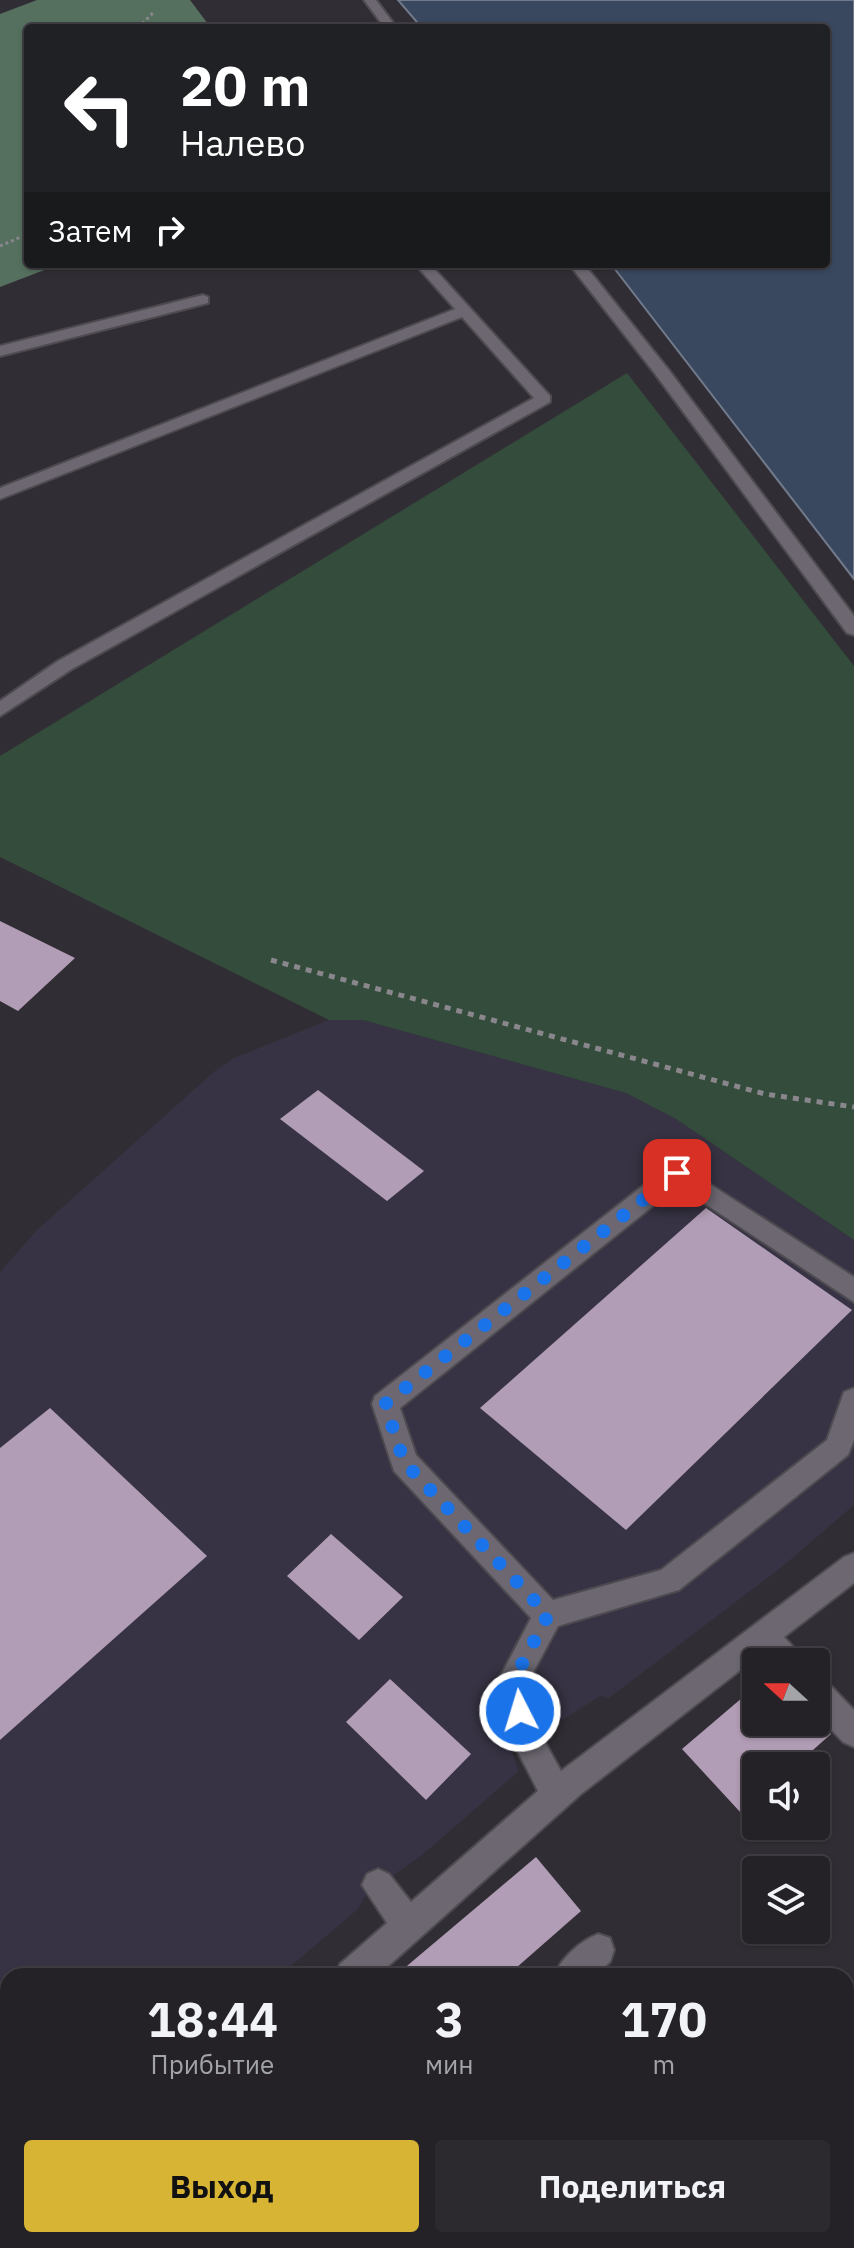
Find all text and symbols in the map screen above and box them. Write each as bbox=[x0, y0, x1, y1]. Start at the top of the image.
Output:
text: 20 m bbox=[180, 49, 310, 121]
icon: left bbox=[48, 56, 152, 160]
text: Налево bbox=[180, 119, 305, 166]
icon: right bbox=[148, 208, 192, 252]
text: Затем bbox=[48, 211, 132, 250]
pin bbox=[643, 1139, 711, 1207]
icon: arrive bbox=[655, 1151, 699, 1195]
north arrow bbox=[742, 1648, 830, 1736]
map controls bbox=[742, 1648, 830, 1944]
position arrow bbox=[478, 1669, 562, 1753]
button: sound bbox=[742, 1752, 830, 1840]
button: layers bbox=[742, 1856, 830, 1944]
text: 18:44 bbox=[147, 1988, 278, 2050]
text: 3 bbox=[435, 1988, 464, 2050]
text: 170 bbox=[621, 1988, 707, 2050]
text: Прибытие bbox=[151, 2047, 274, 2081]
text: мин bbox=[425, 2047, 474, 2081]
text: m bbox=[652, 2047, 675, 2081]
button: Выход bbox=[24, 2140, 419, 2232]
button: Поделиться bbox=[435, 2140, 830, 2232]

